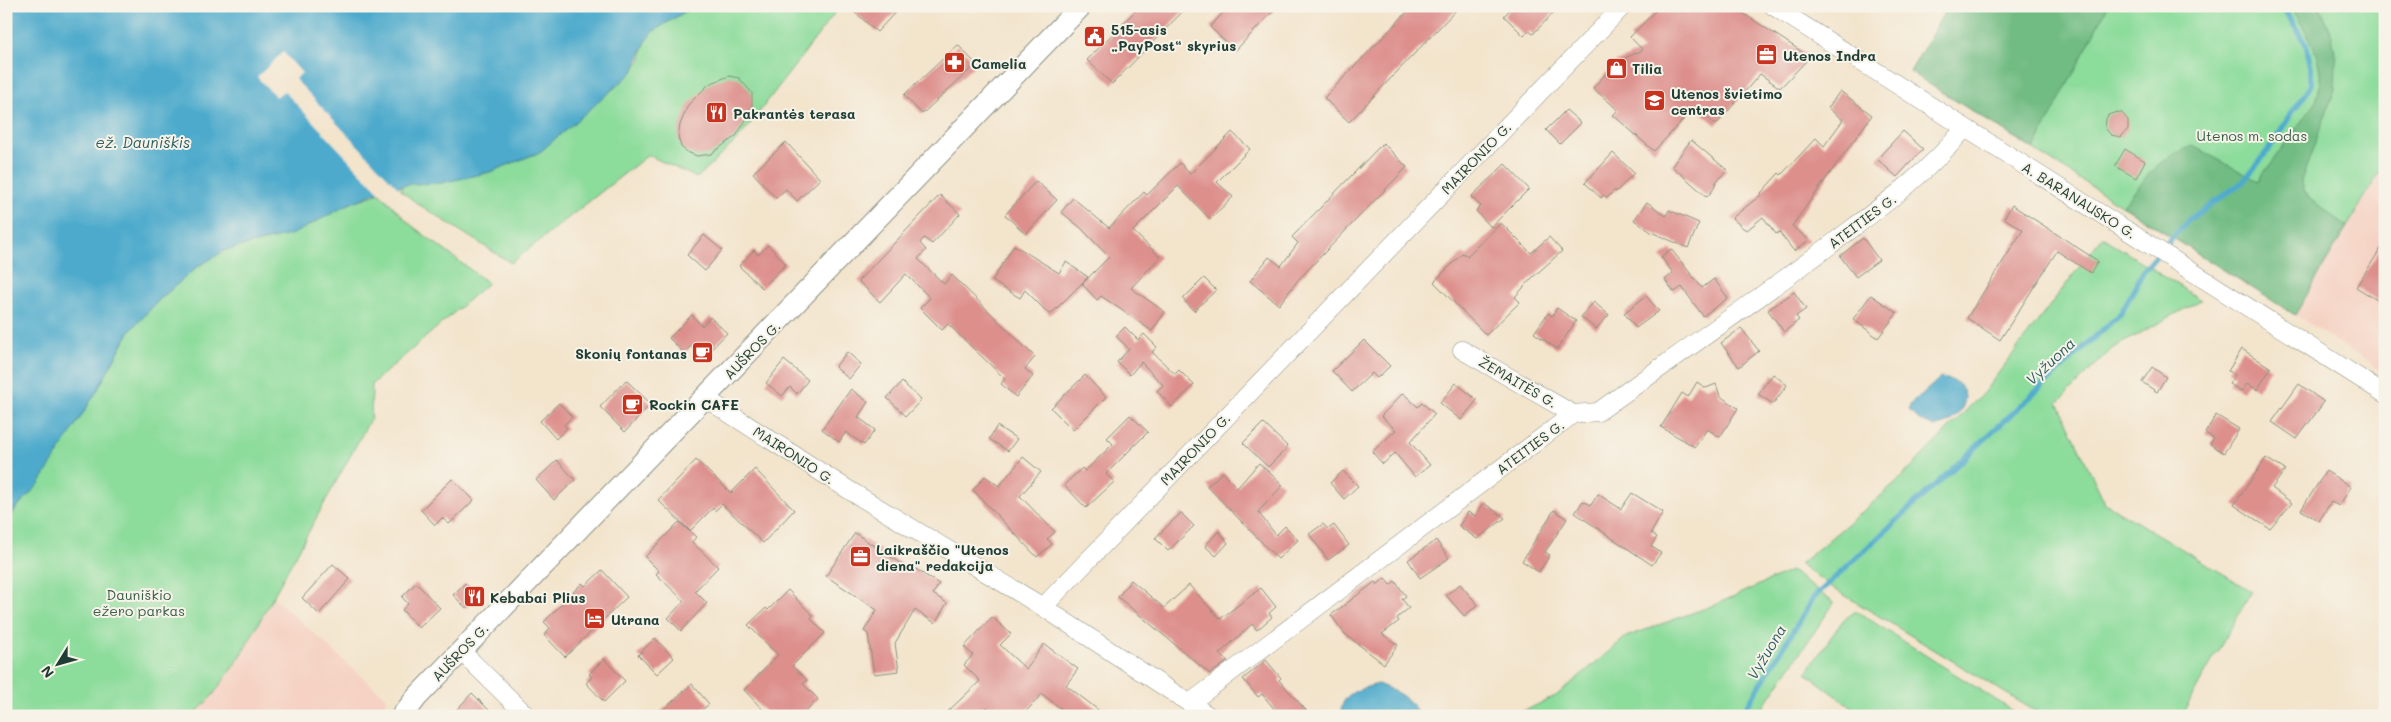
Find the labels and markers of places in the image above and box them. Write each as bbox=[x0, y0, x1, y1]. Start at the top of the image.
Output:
place label: 515-asis „PayPost“ skyrius bbox=[1111, 20, 1236, 55]
public building icon: 515-asis „PayPost“ skyrius bbox=[1083, 25, 1107, 49]
office icon: Utenos Indra bbox=[1755, 43, 1779, 67]
place label: Utenos Indra bbox=[1783, 46, 1876, 65]
pharmacy icon: Camelia bbox=[943, 51, 967, 75]
place label: Camelia bbox=[971, 54, 1027, 73]
shop icon: Tilia bbox=[1604, 56, 1628, 80]
place label: Tilia bbox=[1632, 59, 1663, 78]
place label: Utenos švietimo centras bbox=[1671, 84, 1783, 119]
school or university icon: Utenos švietimo centras bbox=[1643, 89, 1667, 113]
restaurant icon: Pakrantės terasa bbox=[705, 101, 729, 125]
place label: Pakrantės terasa bbox=[733, 104, 856, 123]
cafe icon: Skonių fontanas bbox=[691, 341, 715, 365]
place label: Skonių fontanas bbox=[575, 344, 687, 363]
cafe icon: Rockin CAFE bbox=[621, 392, 645, 416]
place label: Rockin CAFE bbox=[649, 395, 739, 414]
place label: Laikraščio "Utenos diena" redakcija bbox=[876, 540, 1009, 575]
office icon: Laikraščio "Utenos diena" redakcija bbox=[848, 545, 872, 569]
restaurant icon: Kebabai Plius bbox=[462, 585, 486, 609]
place label: Kebabai Plius bbox=[490, 588, 585, 607]
hotel icon: Utrana bbox=[583, 607, 607, 631]
place label: Utrana bbox=[611, 610, 660, 629]

